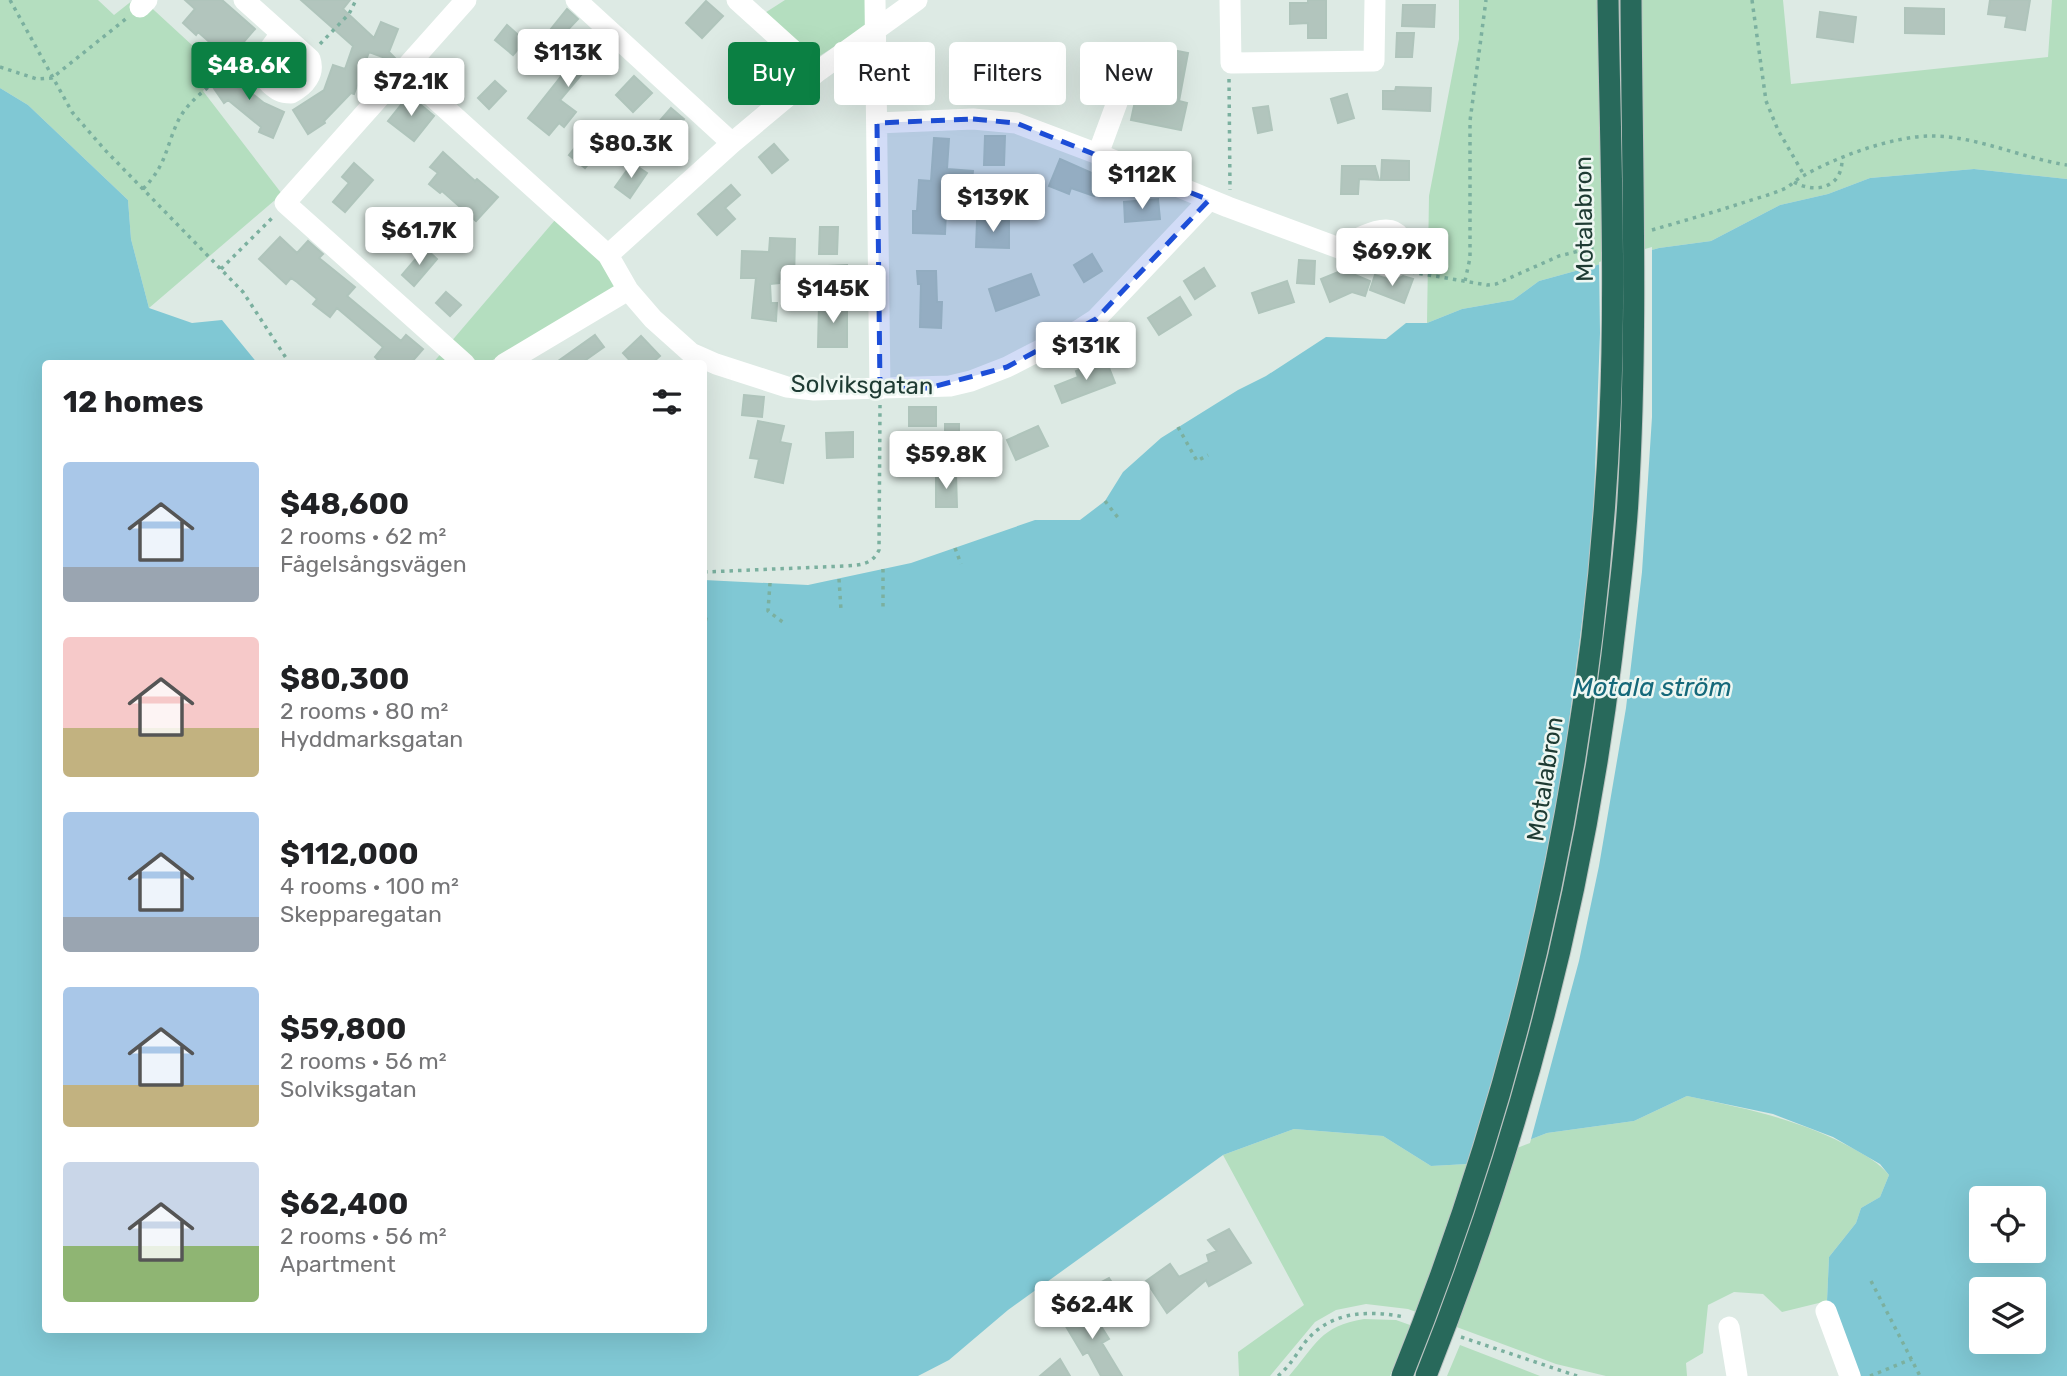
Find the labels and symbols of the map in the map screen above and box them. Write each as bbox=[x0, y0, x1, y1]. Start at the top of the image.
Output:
pin: $113K bbox=[519, 29, 617, 89]
pin: $48.6K bbox=[192, 42, 306, 102]
pin: $72.1K bbox=[354, 58, 468, 118]
pin: $80.3K bbox=[574, 120, 688, 180]
pin: $112K bbox=[1093, 152, 1191, 211]
street label: Motalabron bbox=[1569, 156, 1599, 282]
pin: $139K bbox=[944, 174, 1042, 234]
pin: $61.7K bbox=[362, 208, 476, 267]
pin: $69.9K bbox=[1335, 229, 1449, 288]
pin: $145K bbox=[784, 266, 882, 325]
pin: $131K bbox=[1037, 322, 1135, 382]
street label: Solviksgatan bbox=[790, 370, 934, 400]
pin: $59.8K bbox=[889, 432, 1003, 491]
water label: Motala ström bbox=[1572, 672, 1732, 703]
street label: Motalabron bbox=[1521, 715, 1569, 843]
pin: $62.4K bbox=[1035, 1282, 1149, 1341]

